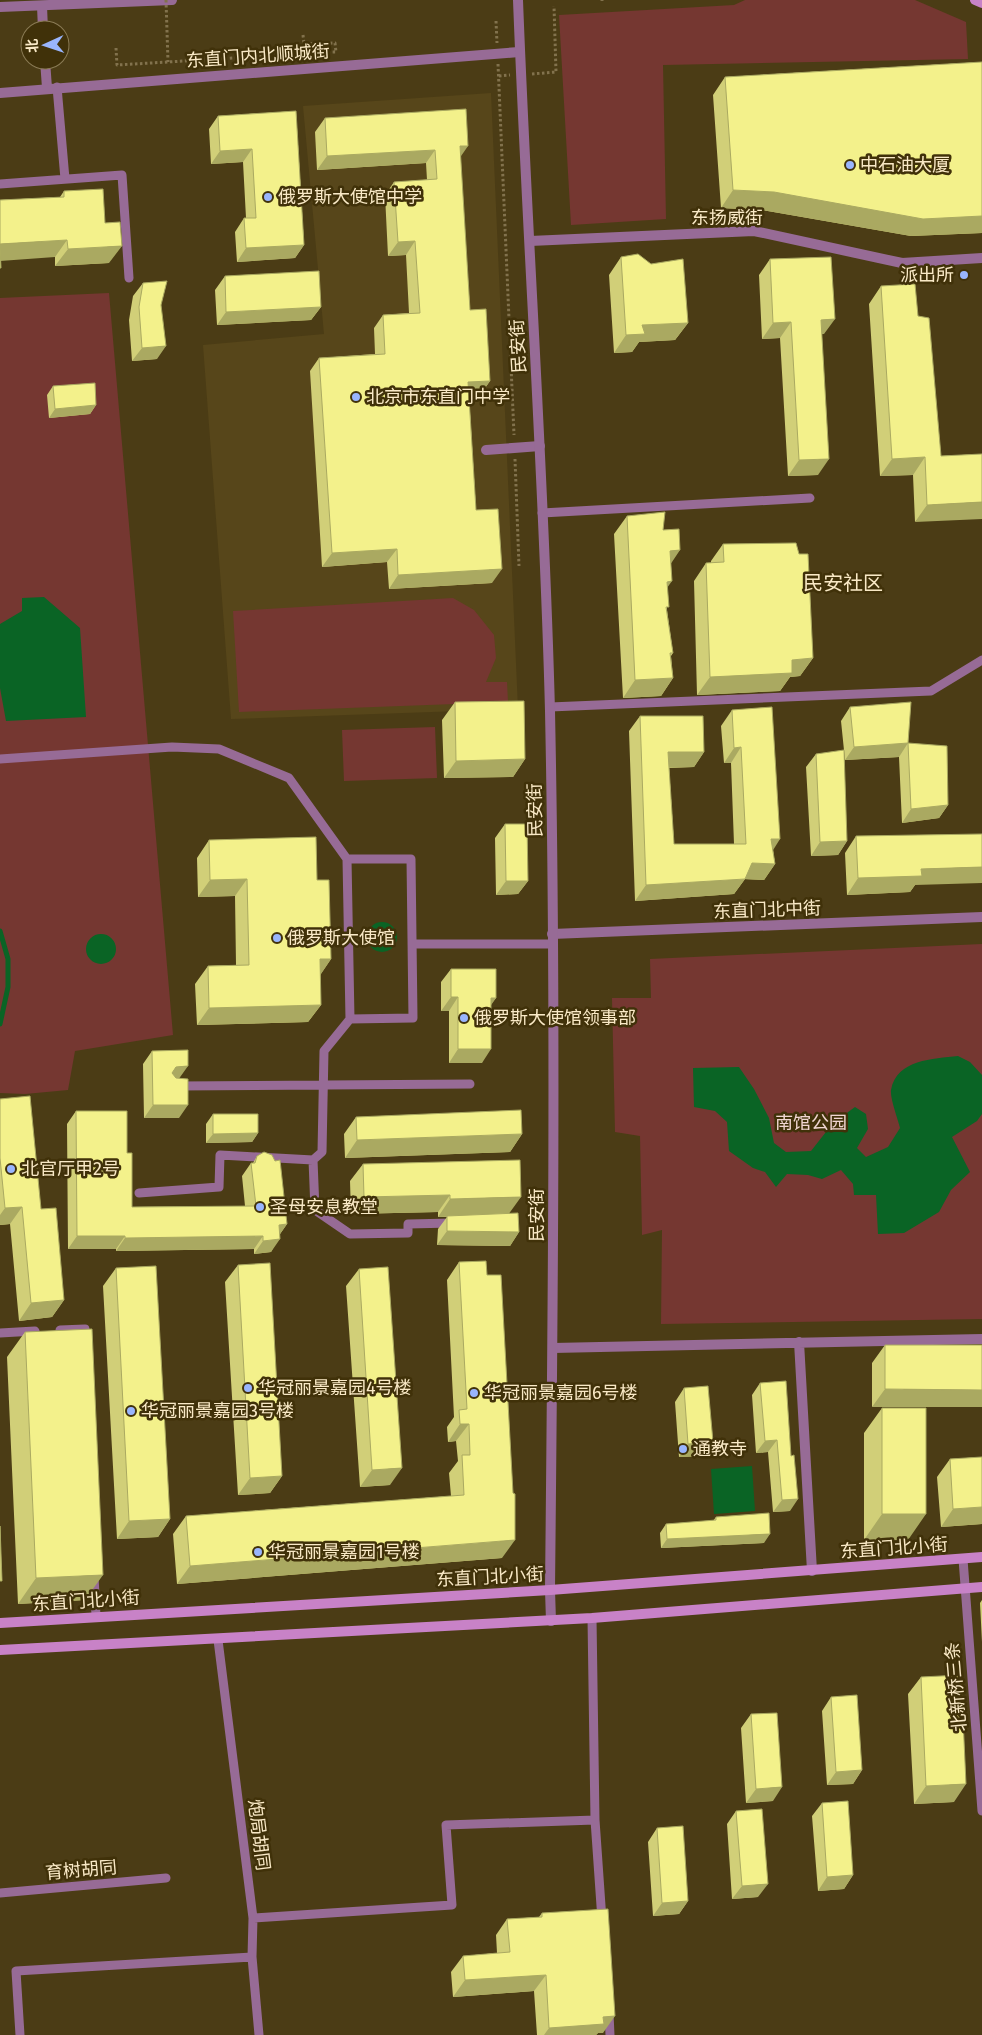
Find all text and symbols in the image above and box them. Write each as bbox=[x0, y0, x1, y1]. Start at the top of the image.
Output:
north arrow bbox=[20, 20, 70, 70]
text: 北 bbox=[24, 38, 41, 53]
street label: 东直门内北顺城街 bbox=[185, 40, 331, 72]
place label: 中石油大厦 bbox=[860, 154, 950, 176]
marker: 中石油大厦 bbox=[844, 159, 856, 171]
place label: 俄罗斯大使馆中学 bbox=[278, 186, 422, 208]
marker: 俄罗斯大使馆中学 bbox=[262, 191, 274, 203]
street label: 东扬威街 bbox=[691, 207, 763, 229]
place label: 派出所 bbox=[900, 264, 954, 286]
marker: 派出所 bbox=[958, 269, 970, 281]
street label: 民安街 bbox=[506, 318, 530, 374]
place label: 北京市东直门中学 bbox=[366, 386, 510, 408]
marker: 北京市东直门中学 bbox=[350, 391, 362, 403]
district label: 民安社区 bbox=[803, 571, 883, 595]
street label: 民安街 bbox=[524, 783, 546, 837]
street label: 东直门北中街 bbox=[713, 897, 821, 923]
place label: 俄罗斯大使馆 bbox=[287, 927, 395, 949]
marker: 俄罗斯大使馆 bbox=[271, 932, 283, 944]
place label: 俄罗斯大使馆领事部 bbox=[474, 1007, 636, 1029]
marker: 俄罗斯大使馆领事部 bbox=[458, 1012, 470, 1024]
park label: 南馆公园 bbox=[775, 1112, 847, 1134]
place label: 北官厅甲2号 bbox=[21, 1158, 120, 1180]
marker: 北官厅甲2号 bbox=[5, 1163, 17, 1175]
street label: 民安街 bbox=[526, 1188, 548, 1242]
place label: 圣母安息教堂 bbox=[270, 1196, 378, 1218]
marker: 圣母安息教堂 bbox=[254, 1201, 266, 1213]
place label: 华冠丽景嘉园4号楼 bbox=[258, 1377, 412, 1399]
marker: 华冠丽景嘉园4号楼 bbox=[242, 1382, 254, 1394]
place label: 华冠丽景嘉园6号楼 bbox=[484, 1382, 638, 1404]
marker: 华冠丽景嘉园6号楼 bbox=[468, 1387, 480, 1399]
place label: 华冠丽景嘉园3号楼 bbox=[141, 1400, 294, 1422]
marker: 华冠丽景嘉园3号楼 bbox=[125, 1405, 137, 1417]
place label: 通教寺 bbox=[693, 1438, 747, 1460]
marker: 通教寺 bbox=[677, 1443, 689, 1455]
street label: 东直门北小街 bbox=[839, 1533, 949, 1563]
place label: 华冠丽景嘉园1号楼 bbox=[268, 1541, 420, 1563]
marker: 华冠丽景嘉园1号楼 bbox=[252, 1546, 264, 1558]
street label: 东直门北小街 bbox=[435, 1563, 545, 1591]
street label: 东直门北小街 bbox=[31, 1586, 141, 1616]
street label: 北新桥三条 bbox=[941, 1641, 971, 1733]
street label: 炮局胡同 bbox=[244, 1798, 274, 1872]
street label: 育树胡同 bbox=[44, 1856, 118, 1884]

